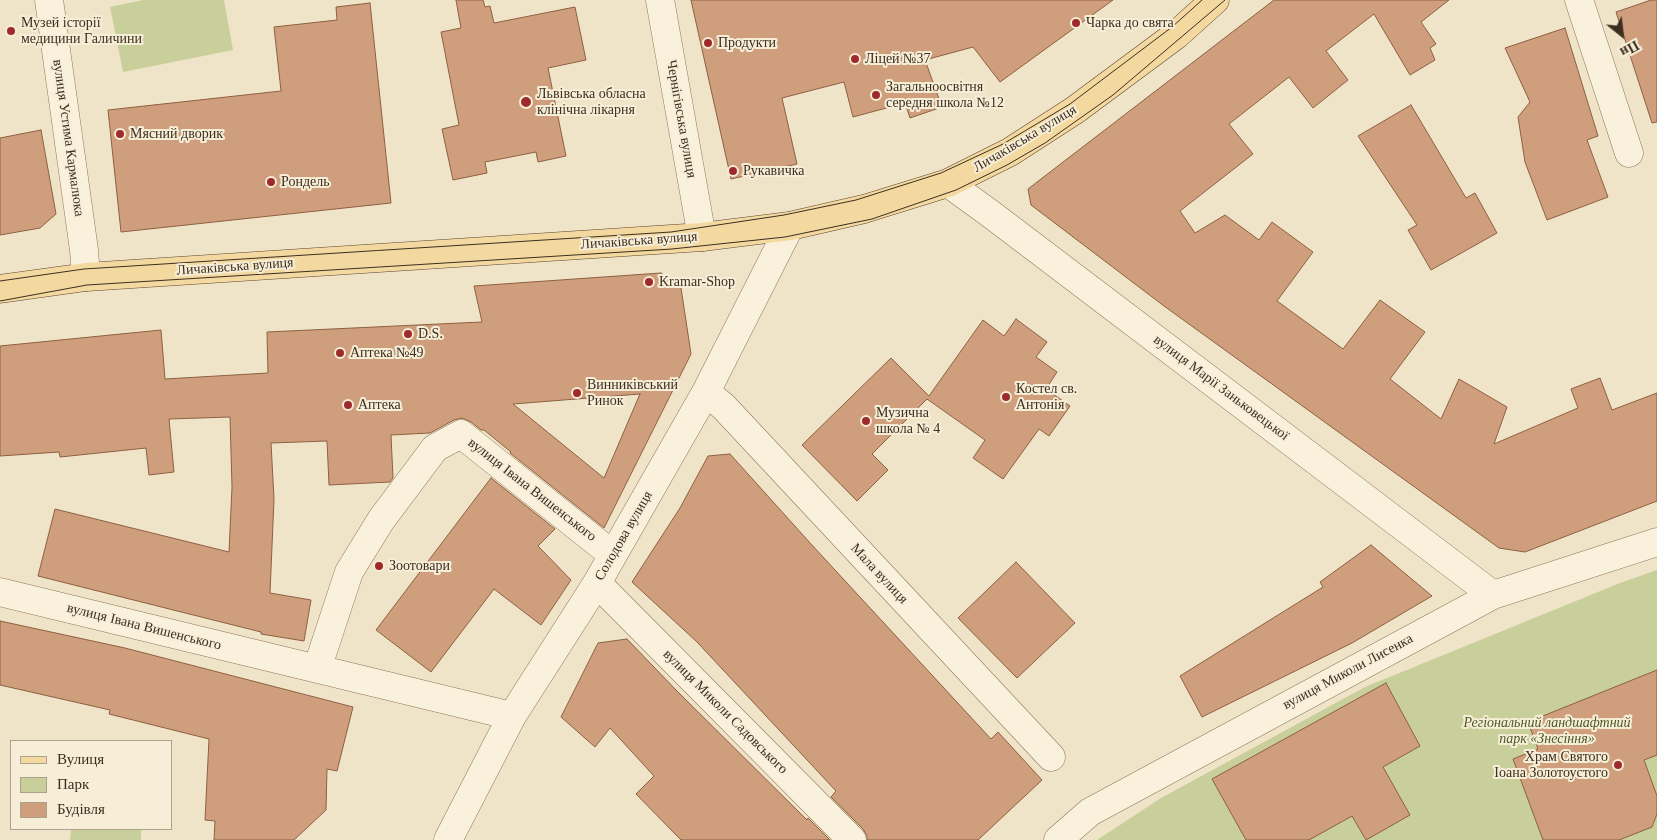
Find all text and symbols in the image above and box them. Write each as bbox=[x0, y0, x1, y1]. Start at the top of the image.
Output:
north arrow bbox=[1597, 10, 1647, 60]
place label: Музей історії медицини Галичини bbox=[21, 15, 142, 48]
place label: Чарка до свята bbox=[1086, 15, 1174, 31]
marker: Чарка до свята bbox=[1070, 17, 1082, 29]
marker: Музей історії медицини Галичини bbox=[5, 25, 17, 37]
place label: Продукти bbox=[718, 35, 776, 51]
marker: Продукти bbox=[702, 37, 714, 49]
text: Пн bbox=[1618, 37, 1641, 60]
place label: Ліцей №37 bbox=[865, 51, 930, 67]
marker: Ліцей №37 bbox=[849, 53, 861, 65]
street label: вулиця Устима Кармалюка bbox=[49, 58, 87, 218]
street label: Чернігівська вулиця bbox=[662, 59, 700, 179]
place label: Загальноосвітня середня школа №12 bbox=[886, 79, 1004, 111]
place label: Львівська обласна клінічна лікарня bbox=[537, 86, 646, 118]
marker: Загальноосвітня середня школа №12 bbox=[870, 89, 882, 101]
marker: Львівська обласна клінічна лікарня bbox=[519, 95, 533, 109]
street label: Личаківська вулиця bbox=[970, 102, 1080, 176]
place label: Мясний дворик bbox=[130, 126, 223, 142]
marker: Мясний дворик bbox=[114, 128, 126, 140]
place label: Рукавичка bbox=[743, 163, 805, 179]
marker: Рукавичка bbox=[727, 165, 739, 177]
place label: Рондель bbox=[281, 174, 330, 190]
marker: Рондель bbox=[265, 176, 277, 188]
street label: Личаківська вулиця bbox=[580, 229, 698, 253]
street label: Личаківська вулиця bbox=[176, 255, 294, 279]
place label: Kramar-Shop bbox=[659, 274, 735, 290]
marker: Kramar-Shop bbox=[643, 276, 655, 288]
place label: D.S. bbox=[418, 326, 443, 342]
marker: D.S. bbox=[402, 328, 414, 340]
street label: вулиця Марії Заньковецької bbox=[1150, 332, 1292, 444]
place label: Аптека №49 bbox=[350, 345, 424, 361]
marker: Аптека №49 bbox=[334, 347, 346, 359]
place label: Винниківський Ринок bbox=[587, 377, 678, 410]
place label: Костел св. Антонія bbox=[1016, 381, 1077, 414]
marker: Винниківський Ринок bbox=[571, 387, 583, 399]
marker: Костел св. Антонія bbox=[1000, 391, 1012, 403]
place label: Аптека bbox=[358, 397, 401, 413]
marker: Аптека bbox=[342, 399, 354, 411]
place label: Музична школа № 4 bbox=[876, 405, 940, 438]
marker: Музична школа № 4 bbox=[860, 415, 872, 427]
street label: вулиця Івана Вишенського bbox=[464, 435, 600, 545]
street label: Солодова вулиця bbox=[591, 488, 657, 584]
street label: Мала вулиця bbox=[847, 540, 911, 608]
place label: Зоотовари bbox=[389, 558, 450, 574]
marker: Зоотовари bbox=[373, 560, 385, 572]
street label: вулиця Івана Вишенського bbox=[65, 600, 223, 654]
street label: вулиця Миколи Лисенка bbox=[1280, 631, 1416, 713]
street label: вулиця Миколи Садовського bbox=[659, 646, 791, 778]
park label: Регіональний ландшафтний парк «Знесіння» bbox=[1463, 715, 1631, 748]
legend bbox=[10, 740, 172, 830]
place label: Храм Святого Іоана Золотоустого bbox=[1494, 749, 1608, 782]
text: Вулиця bbox=[57, 751, 104, 767]
marker: Храм Святого Іоана Золотоустого bbox=[1612, 759, 1624, 771]
text: Парк bbox=[57, 776, 89, 792]
text: Будівля bbox=[57, 801, 105, 817]

